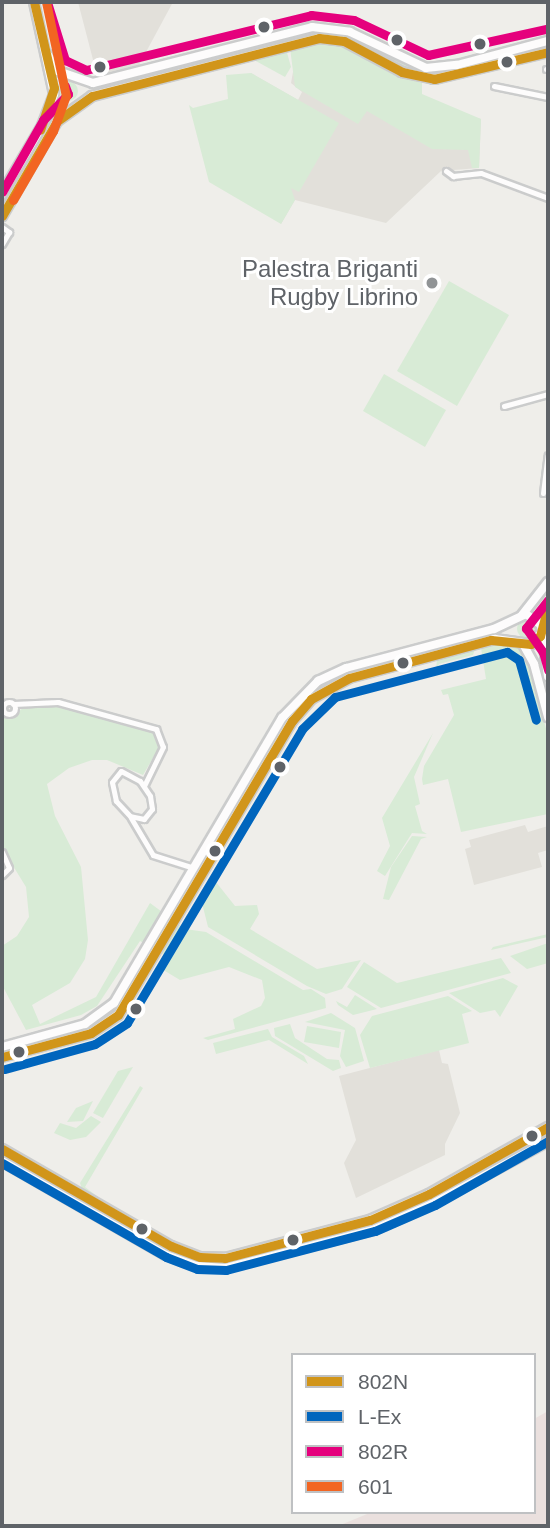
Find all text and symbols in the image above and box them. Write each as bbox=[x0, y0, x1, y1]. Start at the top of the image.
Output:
unlabelled marker bbox=[257, 20, 271, 34]
unlabelled marker bbox=[390, 33, 404, 47]
unlabelled marker bbox=[473, 37, 487, 51]
unlabelled marker bbox=[500, 55, 514, 69]
unlabelled marker bbox=[93, 60, 107, 74]
place label: Palestra Briganti Rugby Librino bbox=[242, 255, 418, 311]
marker: Palestra Briganti Rugby Librino bbox=[424, 275, 440, 291]
unlabelled marker bbox=[396, 656, 410, 670]
unlabelled marker bbox=[273, 760, 287, 774]
unlabelled marker bbox=[208, 844, 222, 858]
unlabelled marker bbox=[129, 1002, 143, 1016]
unlabelled marker bbox=[12, 1045, 26, 1059]
unlabelled marker bbox=[525, 1129, 539, 1143]
unlabelled marker bbox=[135, 1222, 149, 1236]
unlabelled marker bbox=[286, 1233, 300, 1247]
legend bbox=[291, 1353, 536, 1514]
text: 802N bbox=[358, 1370, 408, 1393]
text: L-Ex bbox=[358, 1405, 401, 1428]
text: 802R bbox=[358, 1440, 408, 1463]
text: 601 bbox=[358, 1475, 393, 1498]

